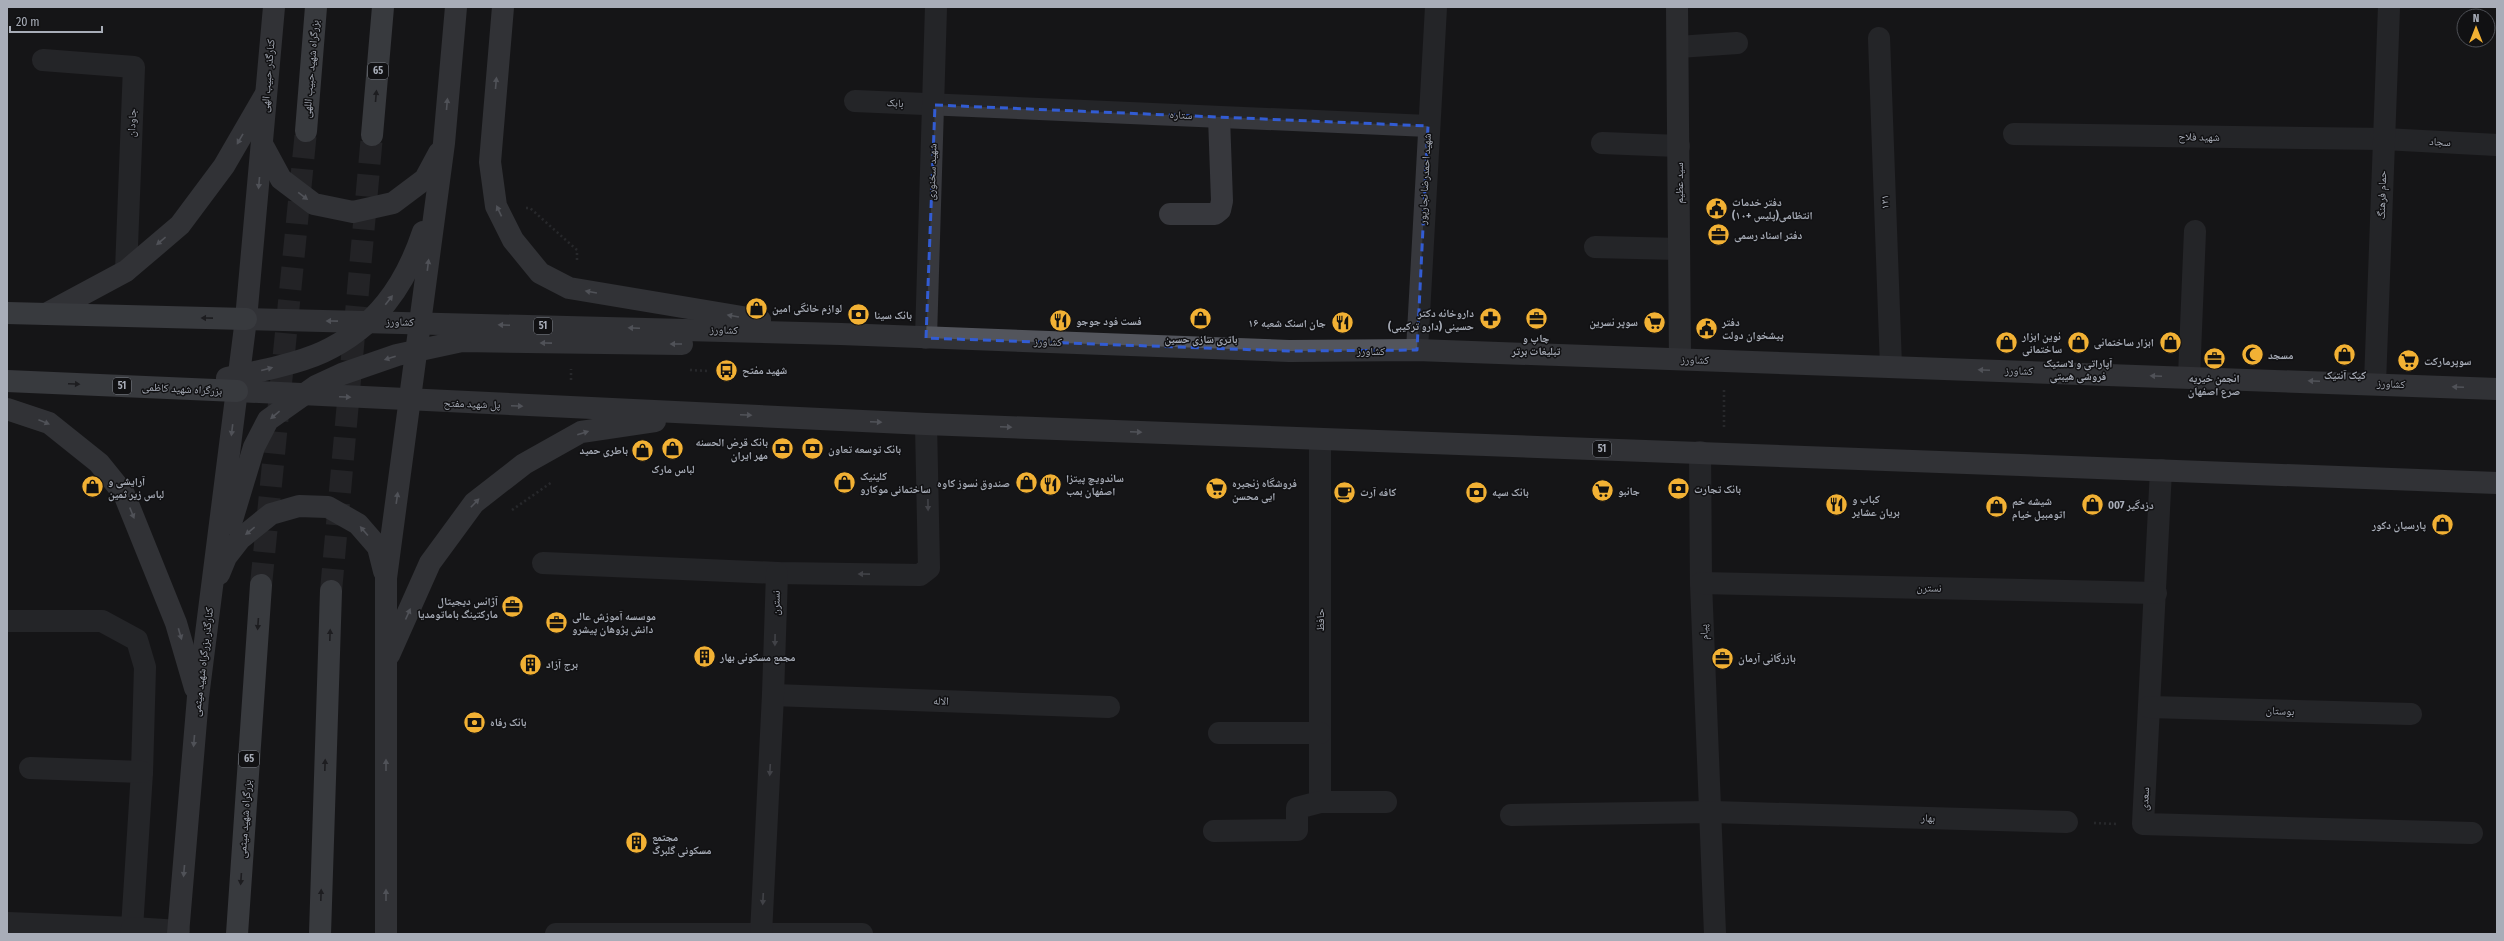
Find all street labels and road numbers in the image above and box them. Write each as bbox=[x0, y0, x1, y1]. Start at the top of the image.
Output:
street label: بزرگراه شهید حبیب اللهی bbox=[300, 19, 322, 119]
street label: کنارگذر حبیب الهی bbox=[258, 38, 278, 113]
road number: 65 bbox=[368, 63, 388, 79]
street label: بابک bbox=[886, 96, 904, 110]
street label: ستاره bbox=[1169, 108, 1193, 122]
street label: جاودان bbox=[125, 109, 139, 137]
street label: شهید فلاح bbox=[2178, 130, 2220, 144]
street label: شهید احمدرضا نجارپور bbox=[1416, 133, 1434, 226]
street label: سجاد bbox=[2429, 135, 2451, 149]
street label: شهید سخنوری bbox=[925, 143, 939, 201]
street label: سید عظیم bbox=[1673, 162, 1687, 204]
street label: حمام فرهنگ bbox=[2375, 170, 2389, 220]
street label: ۱۲۱ bbox=[1878, 194, 1892, 210]
street label: کشاورز bbox=[385, 315, 415, 329]
road number: 51 bbox=[534, 318, 552, 334]
street label: کشاورز bbox=[709, 323, 739, 337]
street label: کشاورز bbox=[1033, 335, 1063, 349]
street label: کشاورز bbox=[1356, 345, 1386, 358]
street label: کشاورز bbox=[1680, 353, 1710, 367]
street label: کشاورز bbox=[2004, 364, 2034, 378]
street label: کشاورز bbox=[2376, 377, 2406, 391]
road number: 51 bbox=[113, 378, 131, 394]
street label: بزرگراه شهید کاظمی bbox=[142, 380, 222, 398]
street label: پل شهید مفتح bbox=[443, 397, 501, 412]
road number: 51 bbox=[1593, 441, 1611, 457]
street label: نسترن bbox=[1916, 581, 1942, 595]
street label: نسترن bbox=[769, 590, 783, 616]
street label: کنارگذر بزرگراه شهید میثمی bbox=[190, 606, 216, 717]
street label: حافظ bbox=[1314, 609, 1327, 631]
street label: پیام bbox=[1697, 623, 1711, 640]
street label: الاله bbox=[933, 694, 949, 708]
street label: بوستان bbox=[2265, 704, 2295, 718]
road number: 65 bbox=[239, 751, 259, 767]
street label: بزرگراه شهید میثمی bbox=[236, 779, 254, 859]
street label: سعدی bbox=[2138, 787, 2152, 811]
street label: بهار bbox=[1920, 811, 1935, 825]

